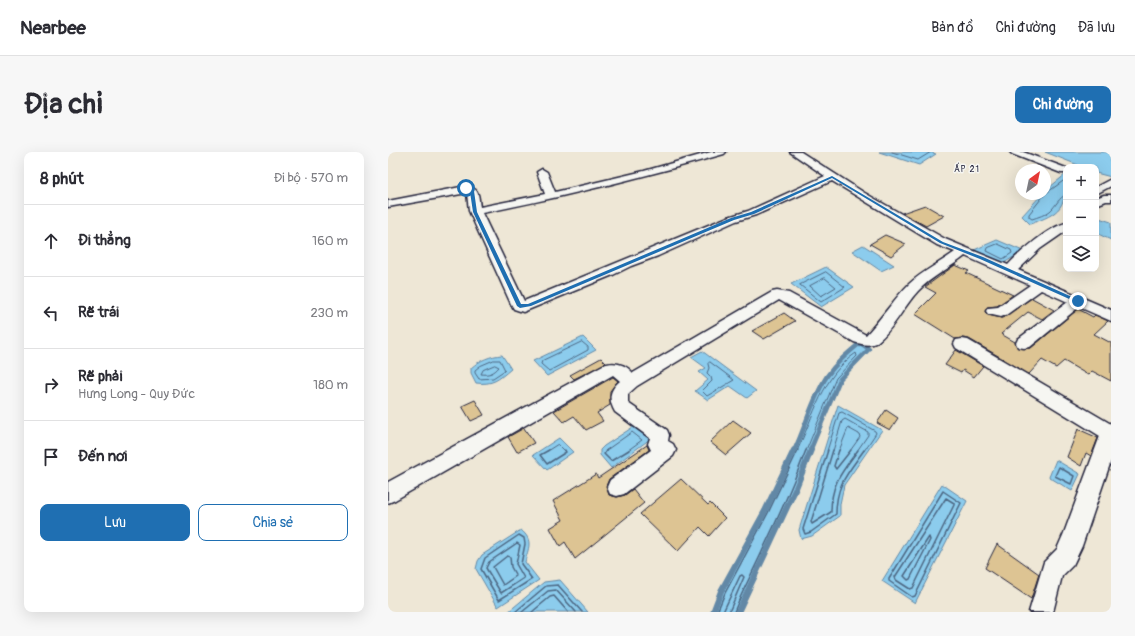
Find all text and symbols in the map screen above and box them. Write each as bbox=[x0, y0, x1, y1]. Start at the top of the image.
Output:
text: Nearbee bbox=[20, 16, 86, 40]
text: Bản đồ bbox=[931, 19, 973, 36]
text: Chỉ đường bbox=[995, 19, 1056, 36]
text: Đã lưu bbox=[1078, 19, 1115, 36]
button: Chỉ đường bbox=[1015, 86, 1111, 123]
text: Địa chỉ bbox=[24, 87, 103, 122]
district label: ẤP 21 bbox=[954, 162, 980, 175]
north arrow bbox=[1015, 164, 1051, 200]
map controls bbox=[1063, 164, 1099, 272]
button: + bbox=[1063, 164, 1099, 200]
text: 8 phút bbox=[40, 168, 84, 189]
text: Đi bộ · 570 m bbox=[274, 170, 348, 186]
route start bbox=[457, 179, 475, 197]
button: − bbox=[1063, 200, 1099, 236]
icon: ahead bbox=[40, 230, 62, 252]
text: Đi thẳng bbox=[78, 231, 131, 250]
text: 160 m bbox=[312, 233, 348, 249]
button: layers bbox=[1063, 236, 1099, 272]
route end bbox=[1069, 292, 1087, 310]
icon: left bbox=[40, 302, 62, 324]
text: Rẽ trái bbox=[78, 303, 119, 322]
text: 230 m bbox=[311, 305, 348, 321]
text: Rẽ phải bbox=[78, 367, 122, 386]
icon: right bbox=[40, 374, 62, 396]
text: 180 m bbox=[313, 377, 348, 393]
text: Hưng Long - Quy Đức bbox=[78, 386, 195, 402]
icon: arrive bbox=[40, 446, 62, 468]
text: Đến nơi bbox=[78, 447, 127, 466]
button: Lưu bbox=[40, 504, 190, 541]
button: Chia sẻ bbox=[198, 504, 348, 541]

